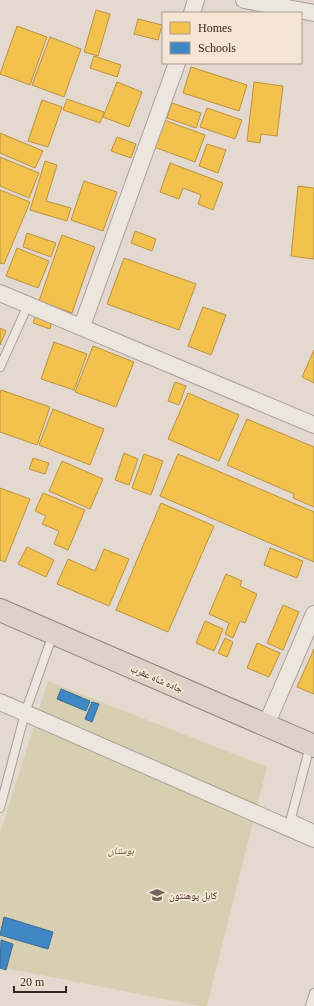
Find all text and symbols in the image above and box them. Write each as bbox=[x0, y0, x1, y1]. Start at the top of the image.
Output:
legend bbox=[162, 12, 302, 64]
text: Homes bbox=[198, 21, 232, 35]
text: Schools bbox=[198, 41, 236, 55]
street label: جاده شاه عقرب bbox=[129, 662, 185, 695]
park label: بوستان bbox=[108, 845, 134, 857]
school or university icon: کابل پوهنتون bbox=[148, 886, 166, 904]
place label: کابل پوهنتون bbox=[169, 890, 217, 902]
scale bar bbox=[14, 968, 66, 994]
text: 20 m bbox=[20, 975, 45, 989]

